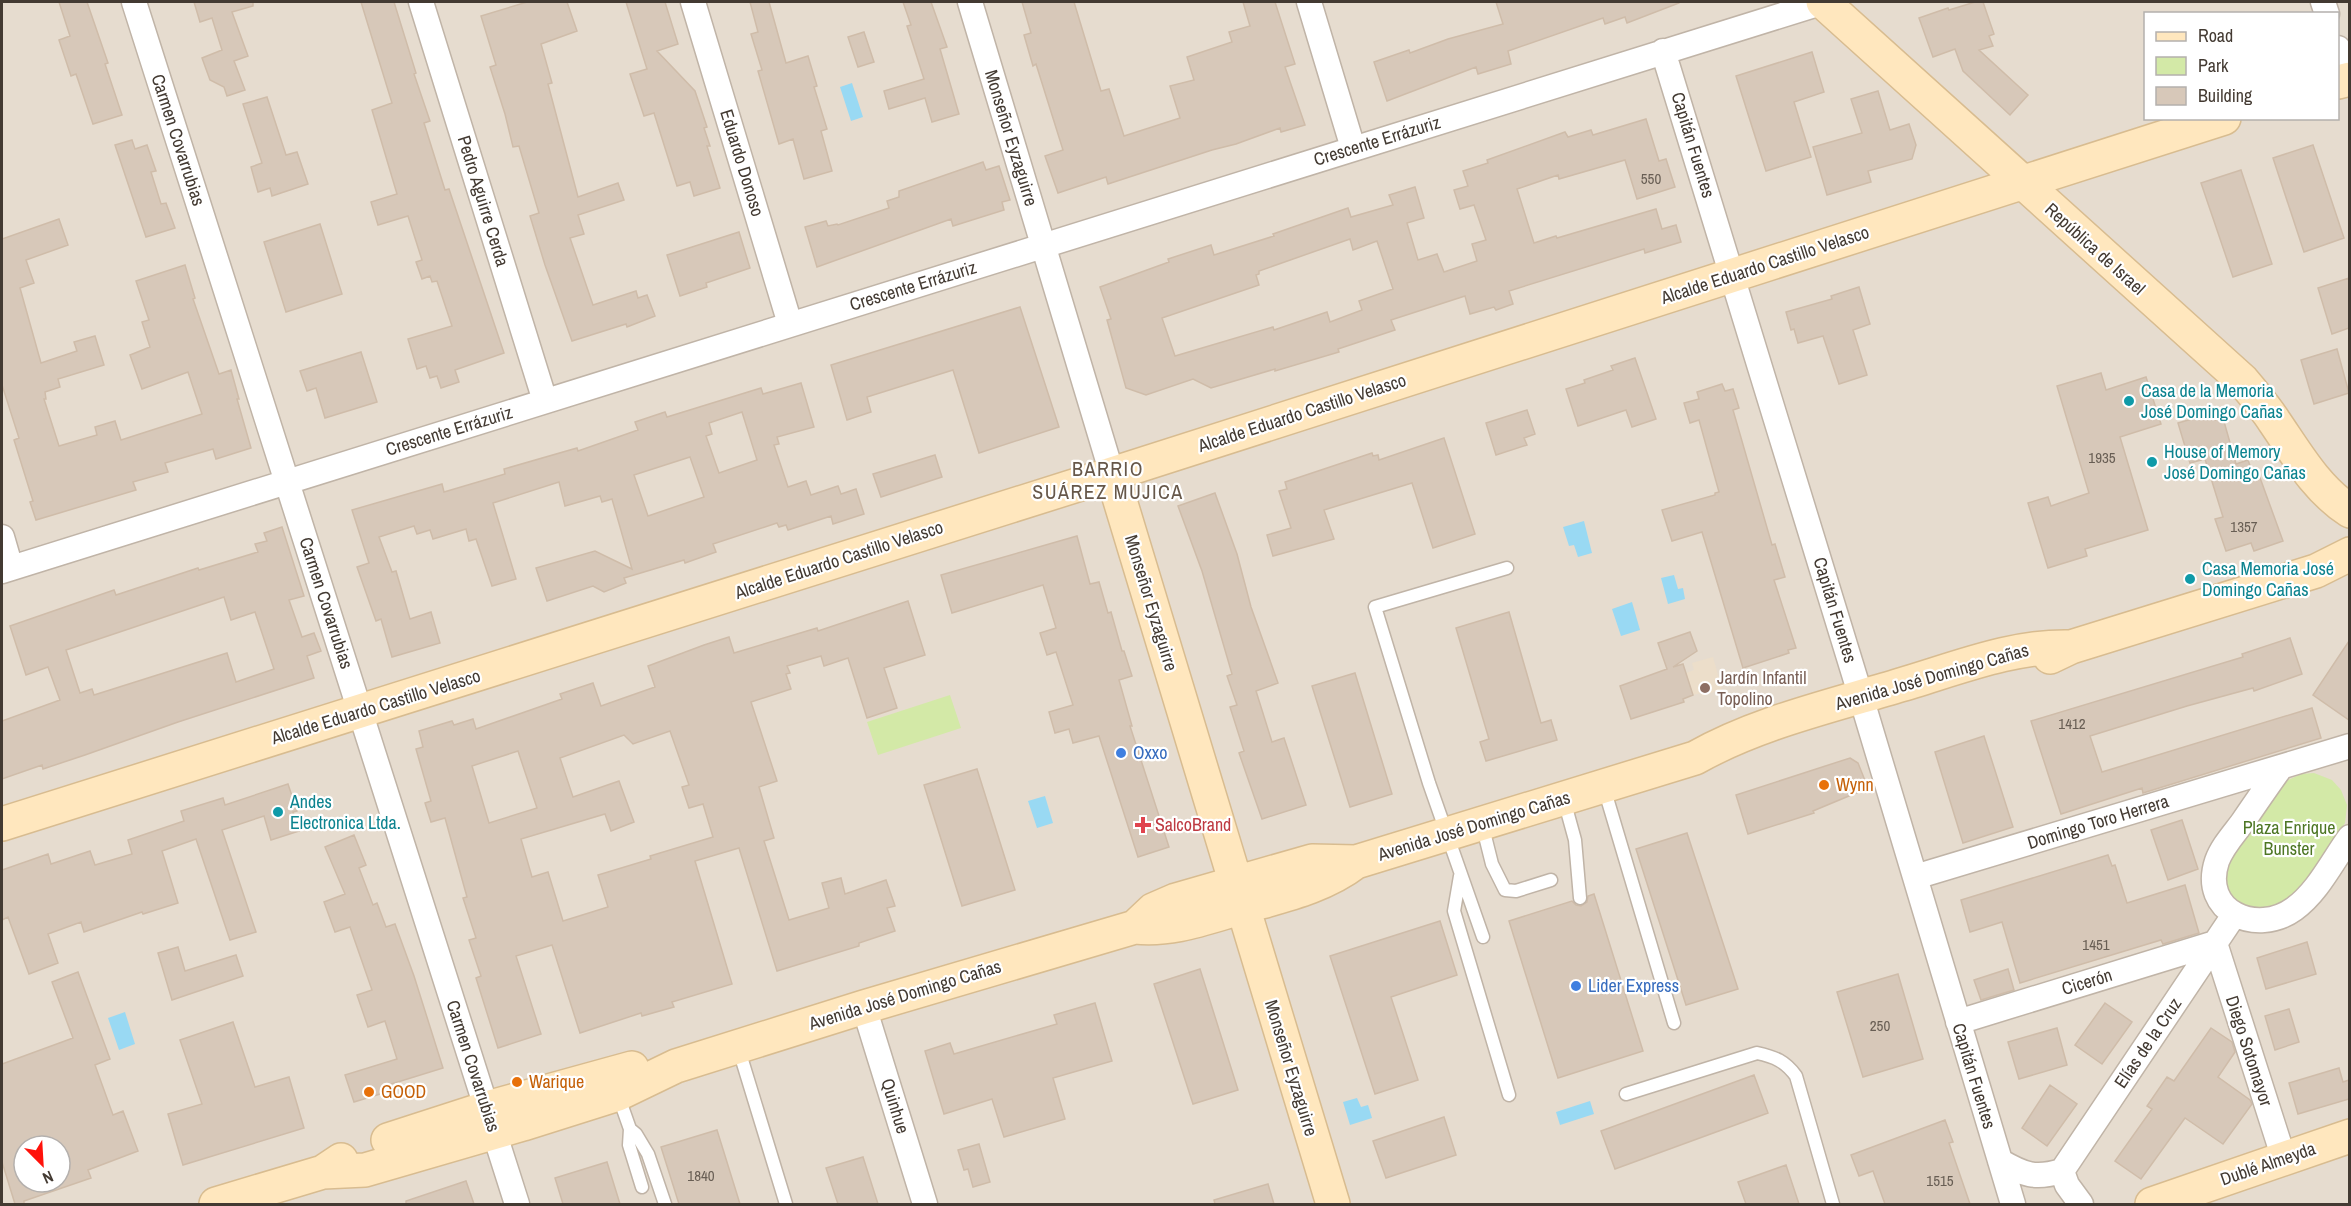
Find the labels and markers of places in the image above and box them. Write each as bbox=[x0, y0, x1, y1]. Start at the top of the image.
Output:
place label: Casa de la Memoria José Domingo Cañas bbox=[2141, 378, 2283, 424]
marker: Casa de la Memoria José Domingo Cañas bbox=[2122, 394, 2136, 408]
place label: House of Memory José Domingo Cañas bbox=[2164, 439, 2306, 485]
marker: House of Memory José Domingo Cañas bbox=[2145, 455, 2159, 469]
place label: Casa Memoria José Domingo Cañas bbox=[2202, 556, 2334, 602]
marker: Casa Memoria José Domingo Cañas bbox=[2183, 572, 2197, 586]
place label: Jardín Infantil Topolino bbox=[1717, 665, 1806, 711]
marker: Jardín Infantil Topolino bbox=[1698, 681, 1712, 695]
place label: Oxxo bbox=[1133, 740, 1167, 765]
marker: Oxxo bbox=[1114, 746, 1128, 760]
place label: Wynn bbox=[1836, 772, 1874, 797]
marker: Wynn bbox=[1817, 778, 1831, 792]
place label: Andes Electronica Ltda. bbox=[289, 789, 401, 835]
marker: Andes Electronica Ltda. bbox=[271, 805, 285, 819]
place label: SalcoBrand bbox=[1155, 812, 1231, 837]
marker: SalcoBrand bbox=[1136, 818, 1150, 832]
place label: Lider Express bbox=[1588, 973, 1679, 998]
marker: Lider Express bbox=[1569, 979, 1583, 993]
place label: Warique bbox=[529, 1069, 584, 1094]
marker: Warique bbox=[510, 1075, 524, 1089]
place label: GOOD bbox=[381, 1079, 426, 1104]
marker: GOOD bbox=[362, 1085, 376, 1099]

